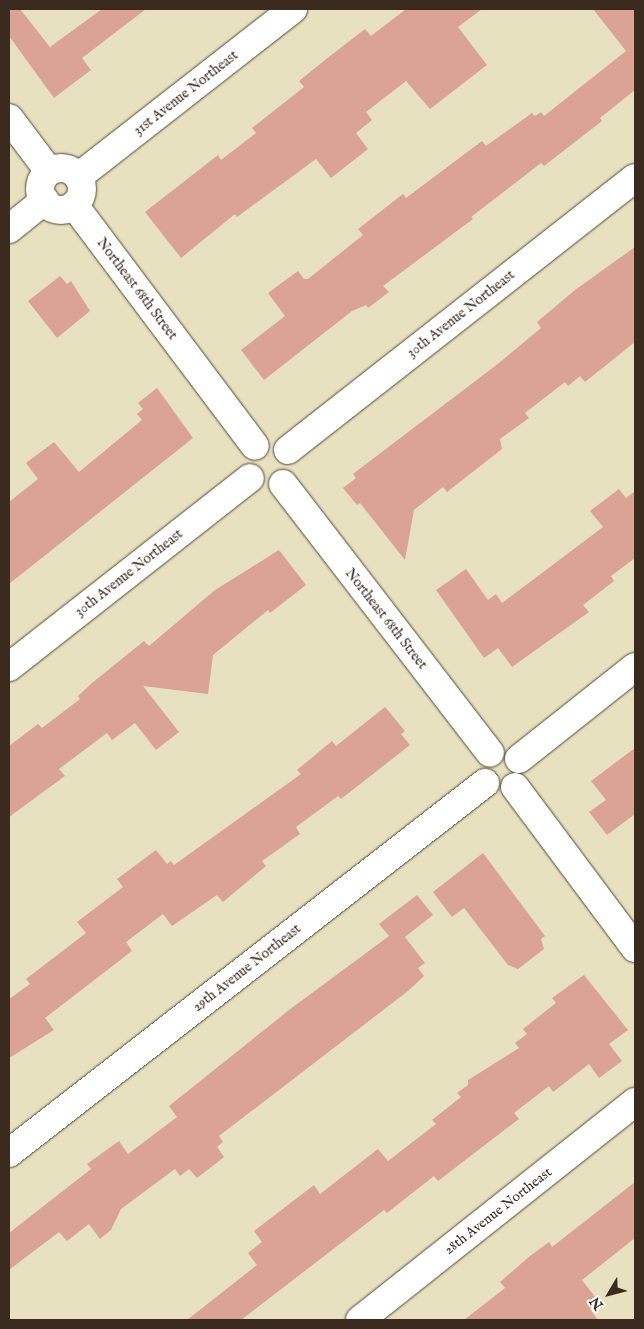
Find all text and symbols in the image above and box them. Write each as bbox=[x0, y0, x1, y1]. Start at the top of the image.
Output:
street label: 31st Avenue Northeast bbox=[130, 47, 242, 139]
street label: Northeast 68th Street bbox=[93, 235, 181, 343]
street label: 30th Avenue Northeast bbox=[404, 267, 518, 361]
street label: 30th Avenue Northeast bbox=[72, 526, 186, 620]
street label: Northeast 68th Street bbox=[341, 565, 431, 673]
street label: 29th Avenue Northeast bbox=[190, 921, 304, 1015]
street label: 28th Avenue Northeast bbox=[441, 1164, 555, 1258]
north arrow bbox=[584, 1269, 634, 1319]
text: N bbox=[586, 1293, 608, 1313]

